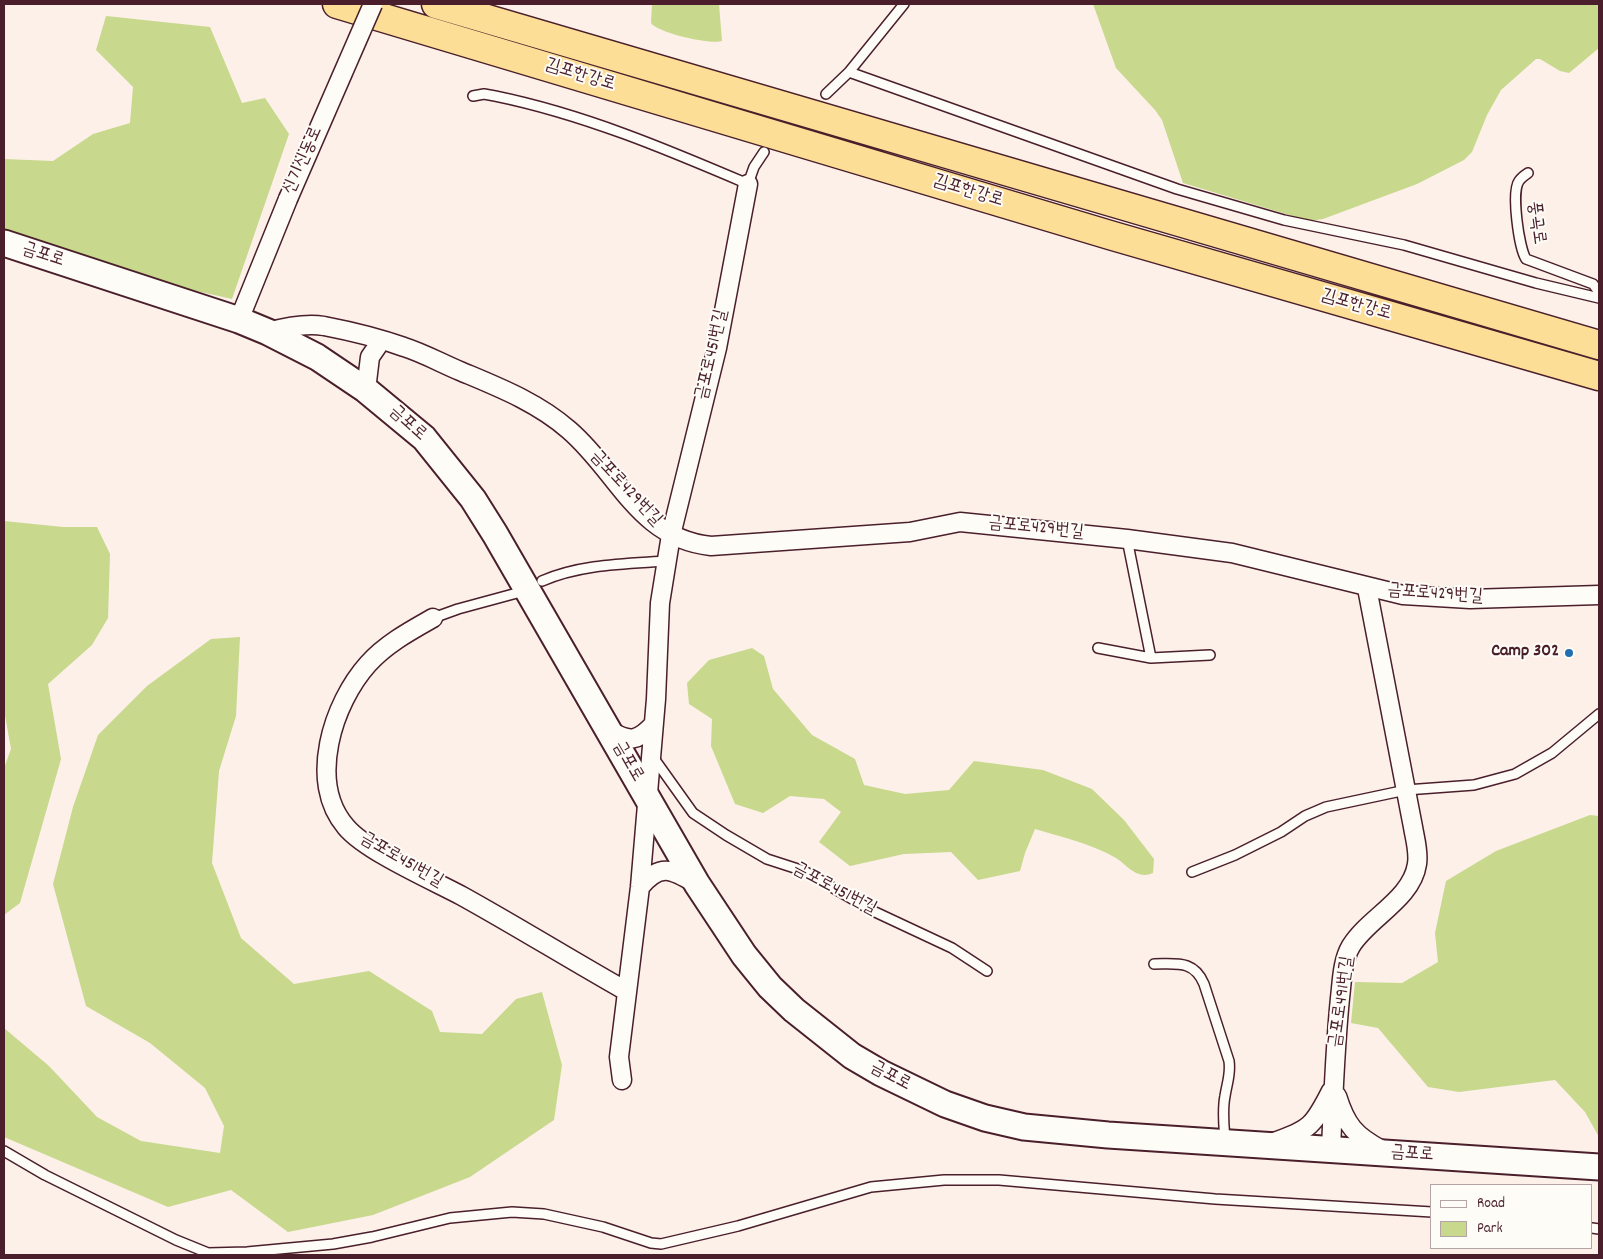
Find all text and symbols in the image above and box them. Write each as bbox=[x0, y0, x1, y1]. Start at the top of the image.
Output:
street label: 김포한강로 bbox=[542, 55, 618, 97]
street label: 신기신동로 bbox=[279, 124, 329, 198]
street label: 김포한강로 bbox=[930, 171, 1006, 213]
street label: 풍곡로 bbox=[1521, 200, 1549, 246]
street label: 금포로 bbox=[19, 239, 67, 273]
street label: 김포한강로 bbox=[1318, 286, 1394, 326]
street label: 금포로451번길 bbox=[692, 308, 734, 402]
street label: 금포로 bbox=[384, 401, 430, 447]
street label: 금포로429번길 bbox=[584, 447, 666, 531]
street label: 금포로429번길 bbox=[987, 513, 1085, 545]
street label: 금포로429번길 bbox=[1386, 581, 1484, 609]
place label: Camp 302 bbox=[1491, 642, 1559, 664]
marker: Camp 302 bbox=[1563, 647, 1575, 659]
street label: 금포로 bbox=[607, 738, 647, 786]
street label: 금포로451번길 bbox=[356, 829, 446, 893]
street label: 금포로451번길 bbox=[788, 859, 880, 921]
street label: 금포로491번길 bbox=[1326, 955, 1360, 1049]
street label: 금포로 bbox=[866, 1057, 914, 1097]
street label: 금포로 bbox=[1390, 1143, 1434, 1167]
legend bbox=[1430, 1184, 1593, 1249]
text: Road bbox=[1477, 1193, 1505, 1215]
text: Park bbox=[1477, 1218, 1503, 1240]

